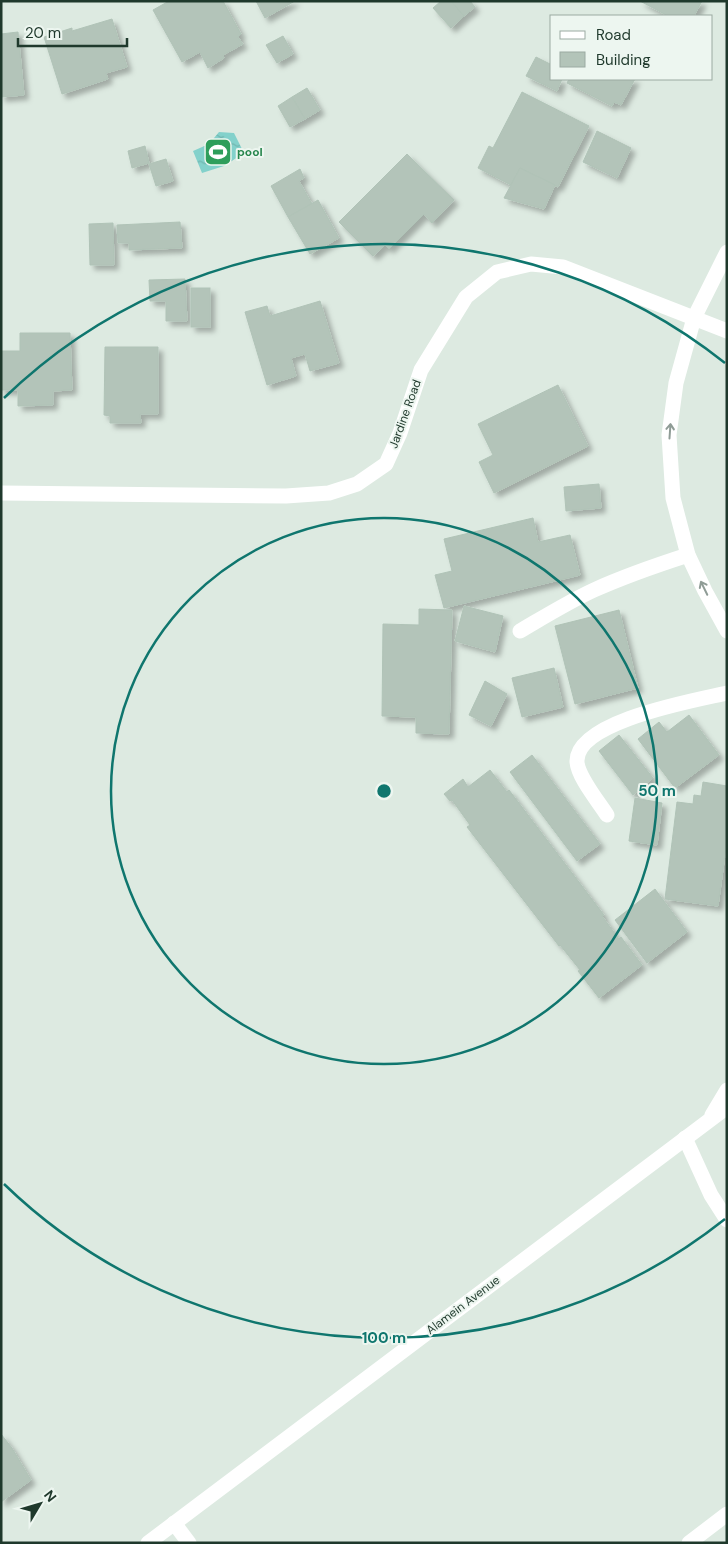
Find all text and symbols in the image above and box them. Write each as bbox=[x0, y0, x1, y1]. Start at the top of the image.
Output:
scale bar bbox=[18, 15, 126, 47]
legend bbox=[550, 15, 713, 80]
text: 20 m bbox=[25, 23, 61, 43]
text: Road bbox=[596, 25, 631, 45]
text: Building bbox=[596, 50, 651, 70]
sports icon: pool bbox=[203, 137, 233, 167]
place label: pool bbox=[237, 144, 263, 160]
street label: Jardine Road bbox=[385, 377, 425, 451]
one-way arrow bbox=[666, 423, 675, 439]
one-way arrow bbox=[698, 581, 708, 596]
text: 50 m bbox=[638, 781, 676, 801]
centre of rings bbox=[375, 782, 393, 800]
street label: Alamein Avenue bbox=[423, 1272, 503, 1338]
text: 100 m bbox=[362, 1328, 406, 1348]
north arrow bbox=[15, 1479, 65, 1529]
text: N bbox=[40, 1486, 60, 1506]

